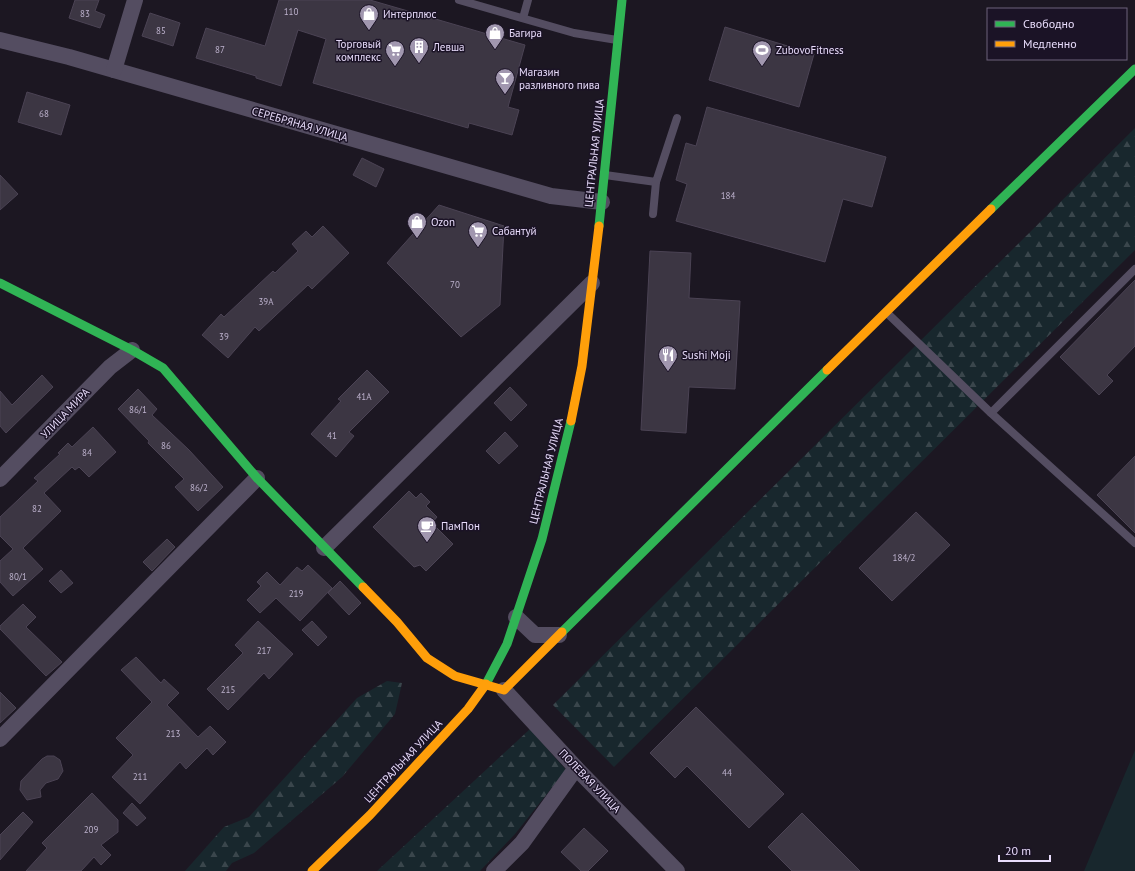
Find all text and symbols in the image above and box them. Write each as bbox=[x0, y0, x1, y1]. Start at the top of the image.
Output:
shop icon: Интерплюс bbox=[358, 3, 380, 31]
house number: 110 bbox=[284, 6, 298, 17]
place label: Интерплюс bbox=[383, 7, 436, 21]
house number: 83 bbox=[80, 8, 90, 19]
legend bbox=[987, 8, 1127, 60]
text: Свободно bbox=[1023, 16, 1074, 31]
shop icon: Багира bbox=[484, 22, 506, 50]
house number: 85 bbox=[156, 25, 166, 36]
place label: Багира bbox=[509, 26, 542, 40]
building icon: Левша bbox=[408, 36, 430, 64]
text: Медленно bbox=[1023, 36, 1077, 51]
place label: Торговый комплекс bbox=[336, 37, 381, 64]
supermarket icon: Торговый комплекс bbox=[384, 39, 406, 67]
sports icon: ZubovoFitness bbox=[751, 39, 773, 67]
place label: Левша bbox=[432, 40, 465, 54]
place label: ZubovoFitness bbox=[776, 43, 844, 57]
house number: 87 bbox=[215, 44, 225, 55]
place label: Магазин разливного пива bbox=[519, 65, 600, 92]
bar icon: Магазин разливного пива bbox=[494, 67, 516, 95]
street label: ЦЕНТРАЛЬНАЯ УЛИЦА bbox=[581, 98, 607, 208]
street label: СЕРЕБРЯНАЯ УЛИЦА bbox=[250, 104, 350, 145]
house number: 68 bbox=[39, 108, 49, 119]
house number: 184 bbox=[721, 190, 735, 201]
shop icon: Ozon bbox=[406, 211, 428, 239]
place label: Ozon bbox=[431, 215, 455, 229]
supermarket icon: Сабантуй bbox=[467, 220, 489, 248]
place label: Сабантуй bbox=[492, 224, 537, 238]
house number: 70 bbox=[450, 279, 460, 290]
house number: 39А bbox=[258, 296, 274, 307]
house number: 39 bbox=[219, 331, 229, 342]
restaurant icon: Sushi Moji bbox=[657, 344, 679, 372]
place label: Sushi Moji bbox=[682, 348, 731, 362]
street label: УЛИЦА МИРА bbox=[38, 384, 93, 441]
house number: 41А bbox=[356, 391, 372, 402]
house number: 86/1 bbox=[129, 404, 147, 415]
street label: ЦЕНТРАЛЬНАЯ УЛИЦА bbox=[526, 416, 566, 525]
house number: 41 bbox=[327, 430, 337, 441]
house number: 86 bbox=[161, 440, 171, 451]
house number: 84 bbox=[82, 447, 92, 458]
house number: 86/2 bbox=[190, 482, 208, 493]
house number: 82 bbox=[32, 503, 42, 514]
cafe icon: ПамПон bbox=[416, 515, 438, 543]
place label: ПамПон bbox=[441, 519, 480, 533]
house number: 184/2 bbox=[893, 552, 915, 563]
house number: 80/1 bbox=[9, 571, 27, 582]
house number: 219 bbox=[289, 588, 303, 599]
house number: 217 bbox=[257, 645, 271, 656]
house number: 215 bbox=[221, 684, 235, 695]
street label: ЦЕНТРАЛЬНАЯ УЛИЦА bbox=[361, 716, 446, 805]
house number: 213 bbox=[166, 728, 180, 739]
street label: ПОЛЕВАЯ УЛИЦА bbox=[556, 746, 624, 816]
house number: 44 bbox=[722, 767, 732, 778]
house number: 211 bbox=[133, 771, 147, 782]
house number: 209 bbox=[84, 824, 98, 835]
scale bar bbox=[999, 837, 1050, 863]
text: 20 m bbox=[1005, 843, 1031, 858]

